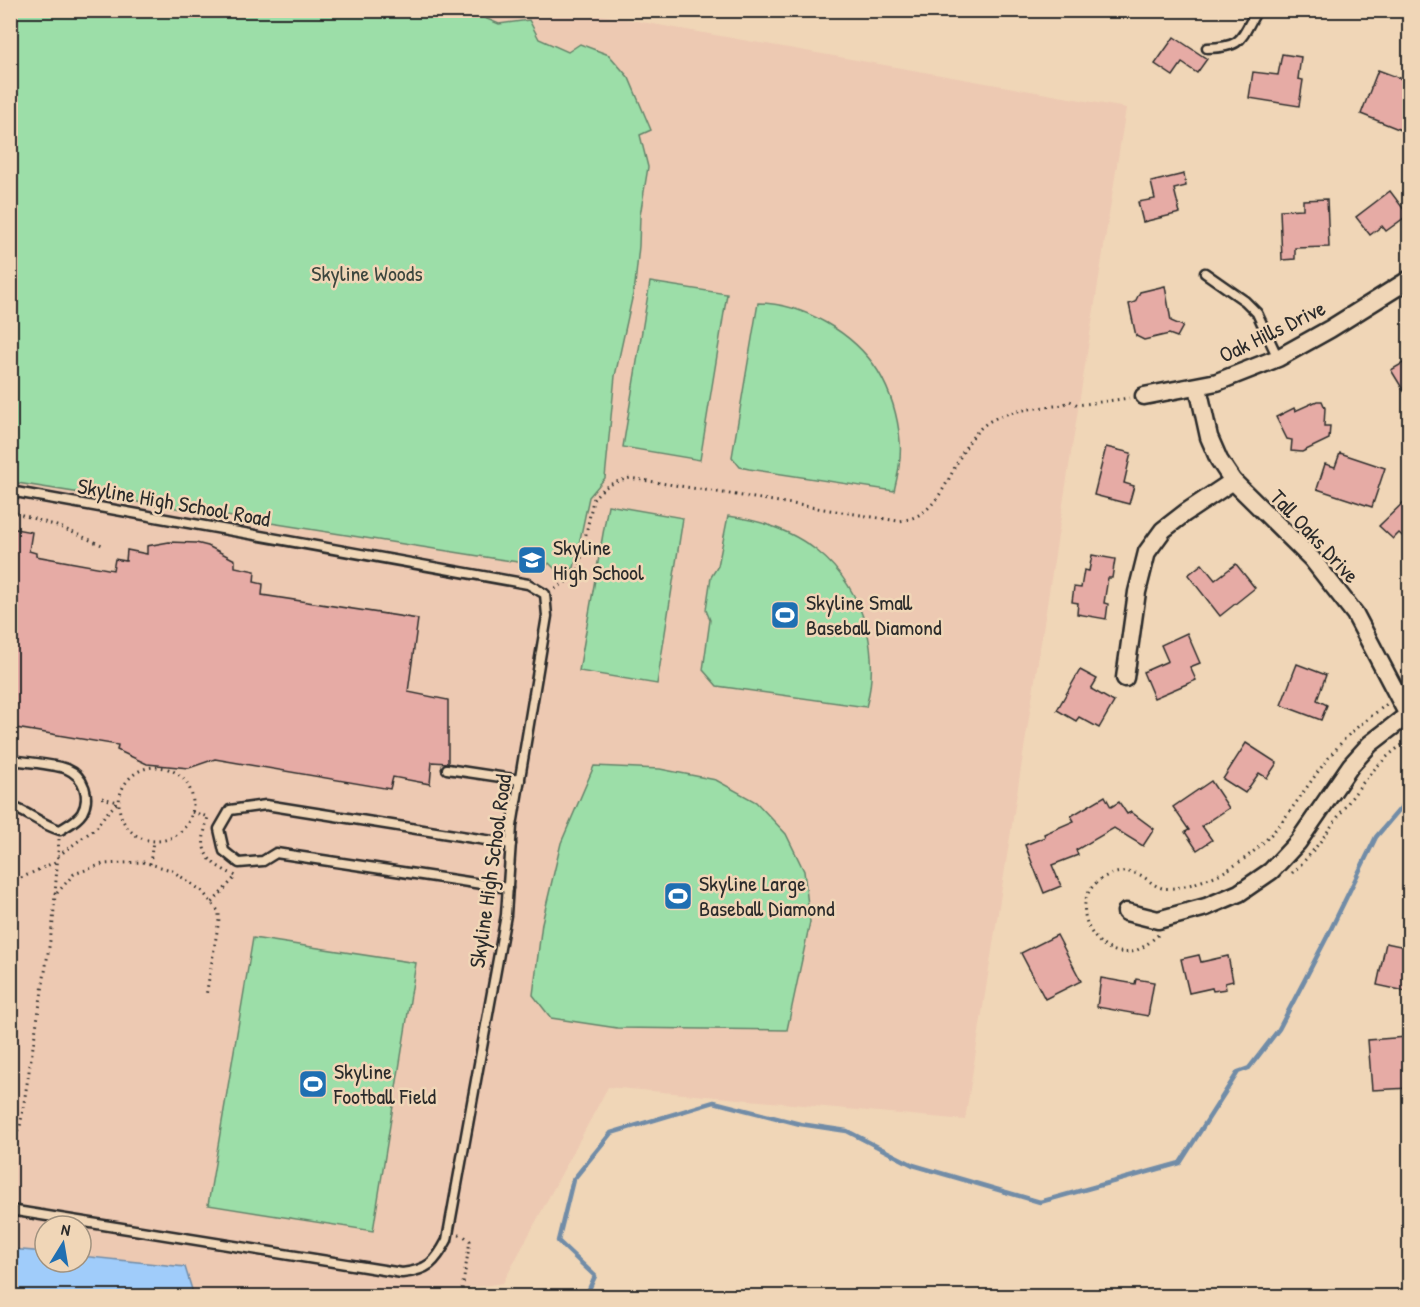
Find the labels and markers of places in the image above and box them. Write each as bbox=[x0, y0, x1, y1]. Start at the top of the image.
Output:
place label: Skyline High School bbox=[553, 532, 644, 587]
school or university icon: Skyline High School bbox=[516, 544, 548, 576]
place label: Skyline Small Baseball Diamond bbox=[806, 587, 942, 642]
sports icon: Skyline Small Baseball Diamond bbox=[769, 599, 801, 631]
place label: Skyline Large Baseball Diamond bbox=[699, 868, 835, 923]
sports icon: Skyline Large Baseball Diamond bbox=[662, 880, 694, 912]
place label: Skyline Football Field bbox=[333, 1056, 437, 1111]
sports icon: Skyline Football Field bbox=[297, 1068, 329, 1100]

